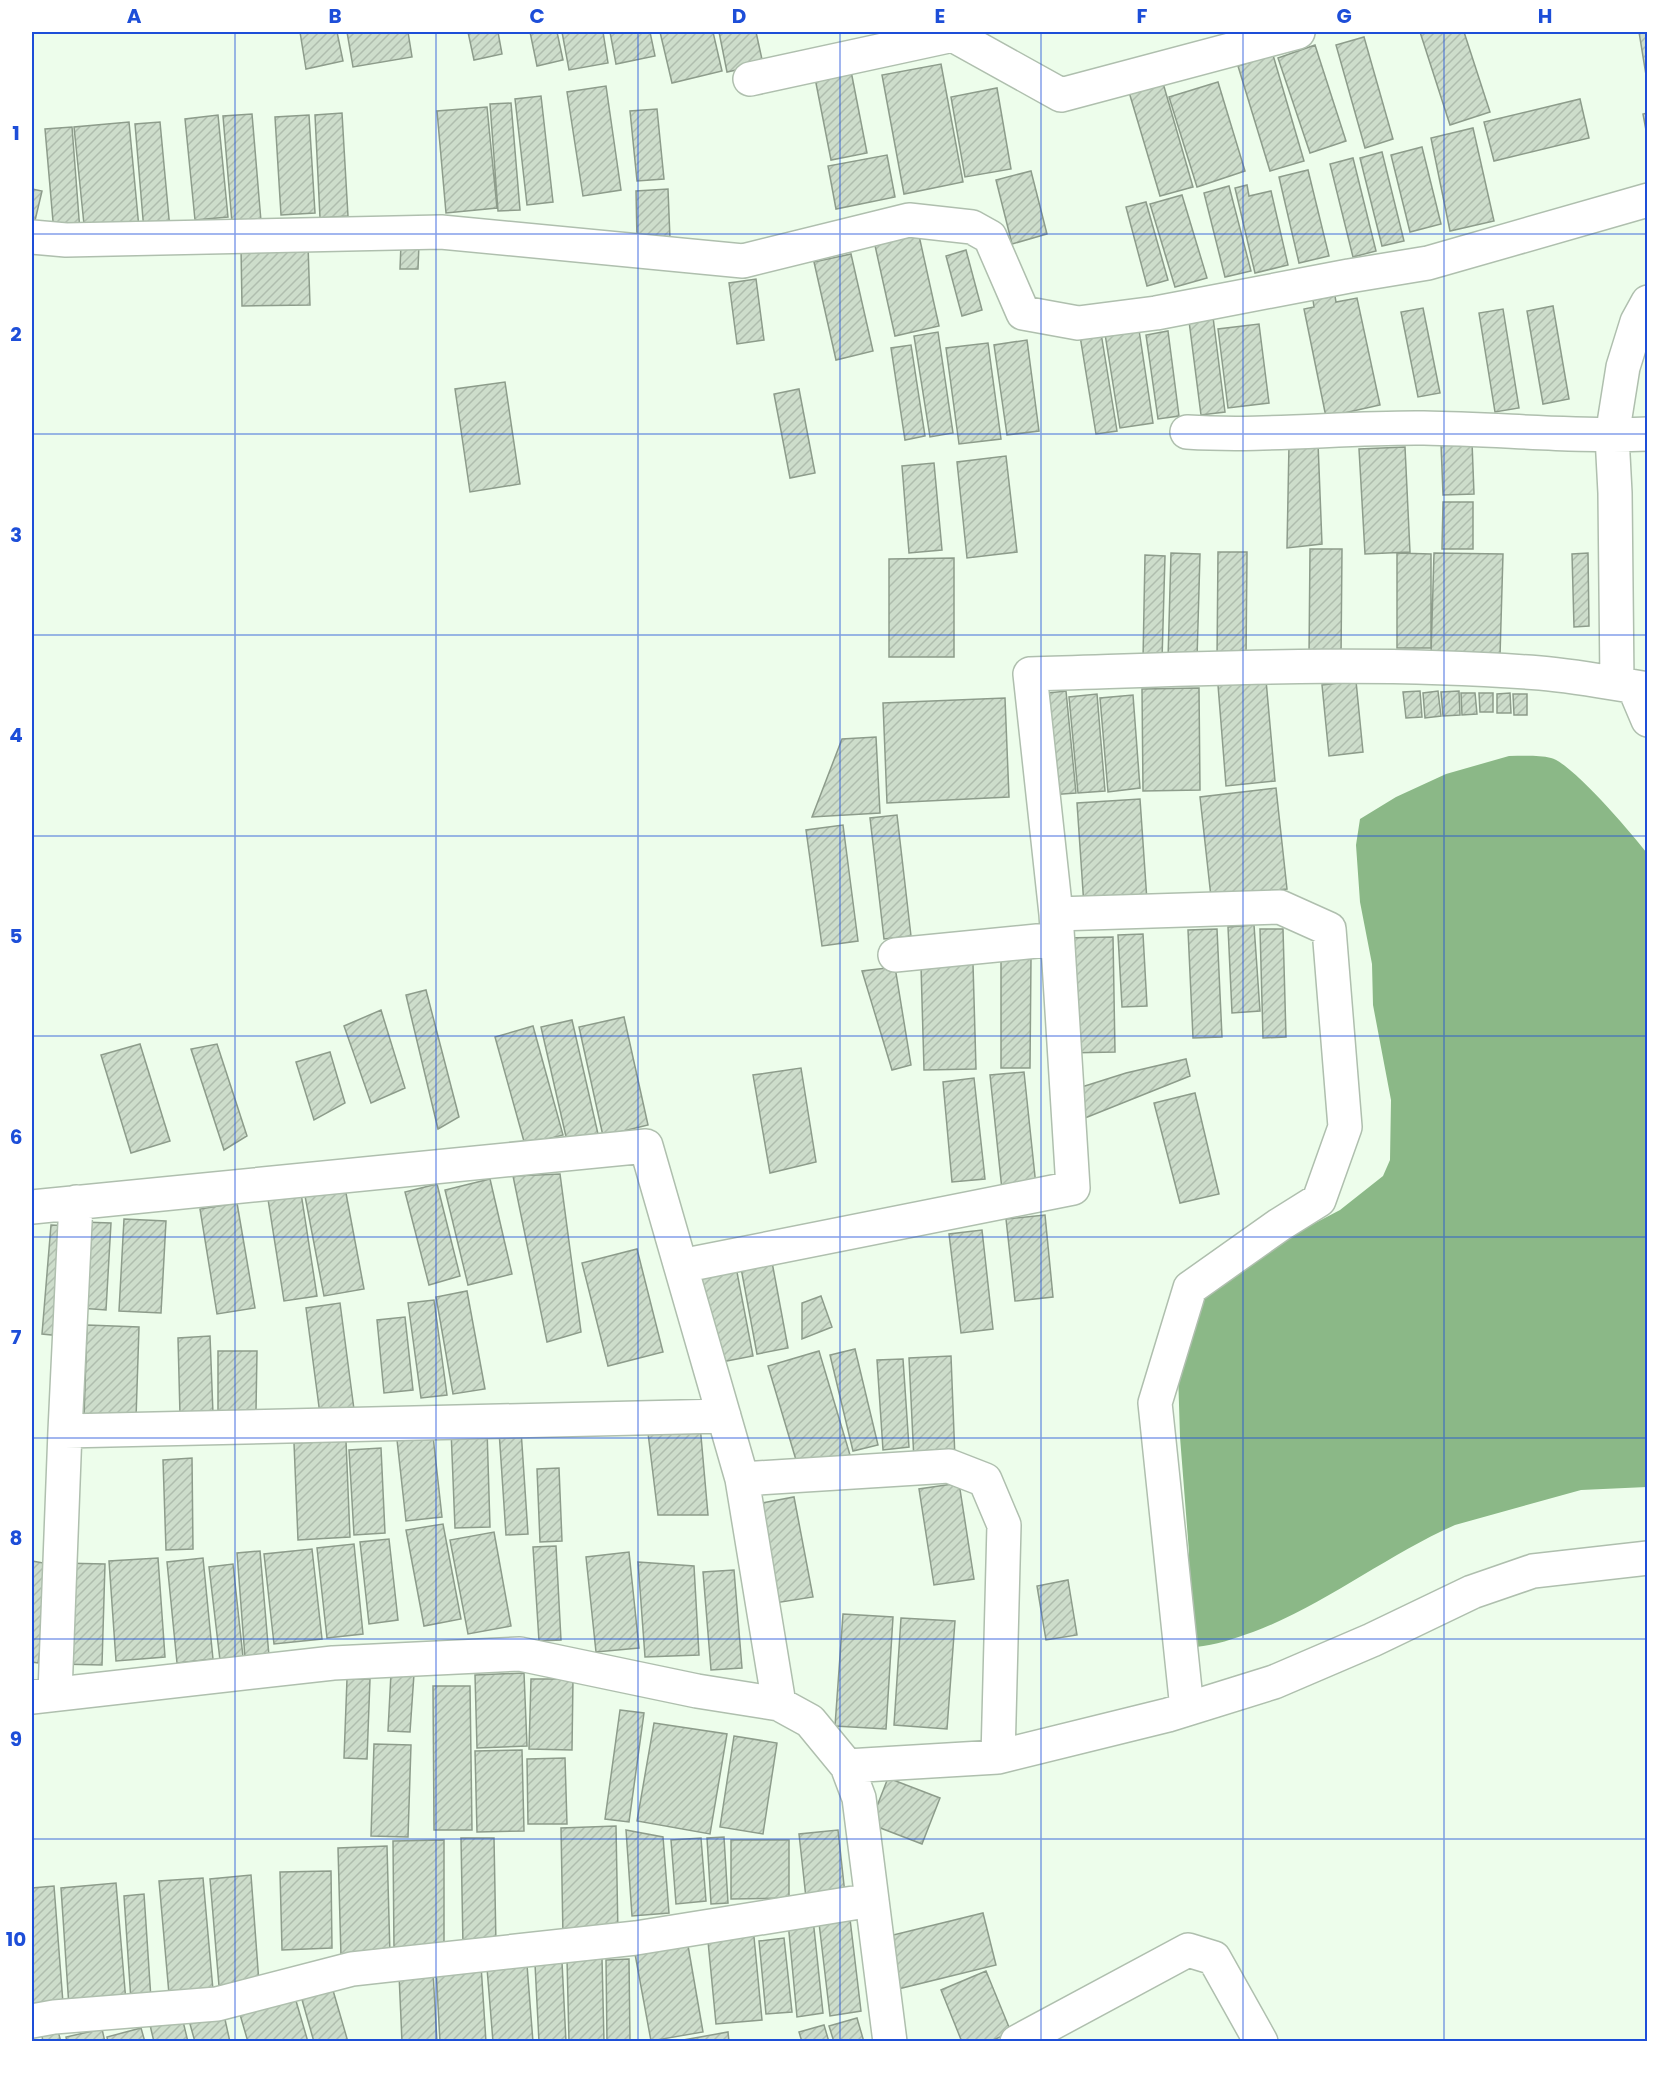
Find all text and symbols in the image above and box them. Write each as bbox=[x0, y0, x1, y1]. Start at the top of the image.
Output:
text: A bbox=[127, 2, 142, 30]
text: B bbox=[328, 2, 342, 30]
text: C bbox=[529, 2, 545, 30]
text: D bbox=[732, 2, 746, 30]
text: E bbox=[935, 2, 945, 30]
text: F bbox=[1137, 2, 1148, 30]
text: G bbox=[1336, 2, 1352, 30]
text: H bbox=[1538, 2, 1552, 30]
text: 1 bbox=[12, 119, 20, 147]
text: 2 bbox=[10, 320, 22, 348]
text: 3 bbox=[10, 521, 22, 549]
text: 4 bbox=[9, 721, 23, 749]
text: 5 bbox=[10, 922, 23, 950]
text: 6 bbox=[10, 1123, 22, 1151]
text: 7 bbox=[11, 1323, 22, 1351]
text: 8 bbox=[10, 1524, 22, 1552]
text: 9 bbox=[10, 1725, 22, 1753]
text: 10 bbox=[6, 1925, 26, 1953]

